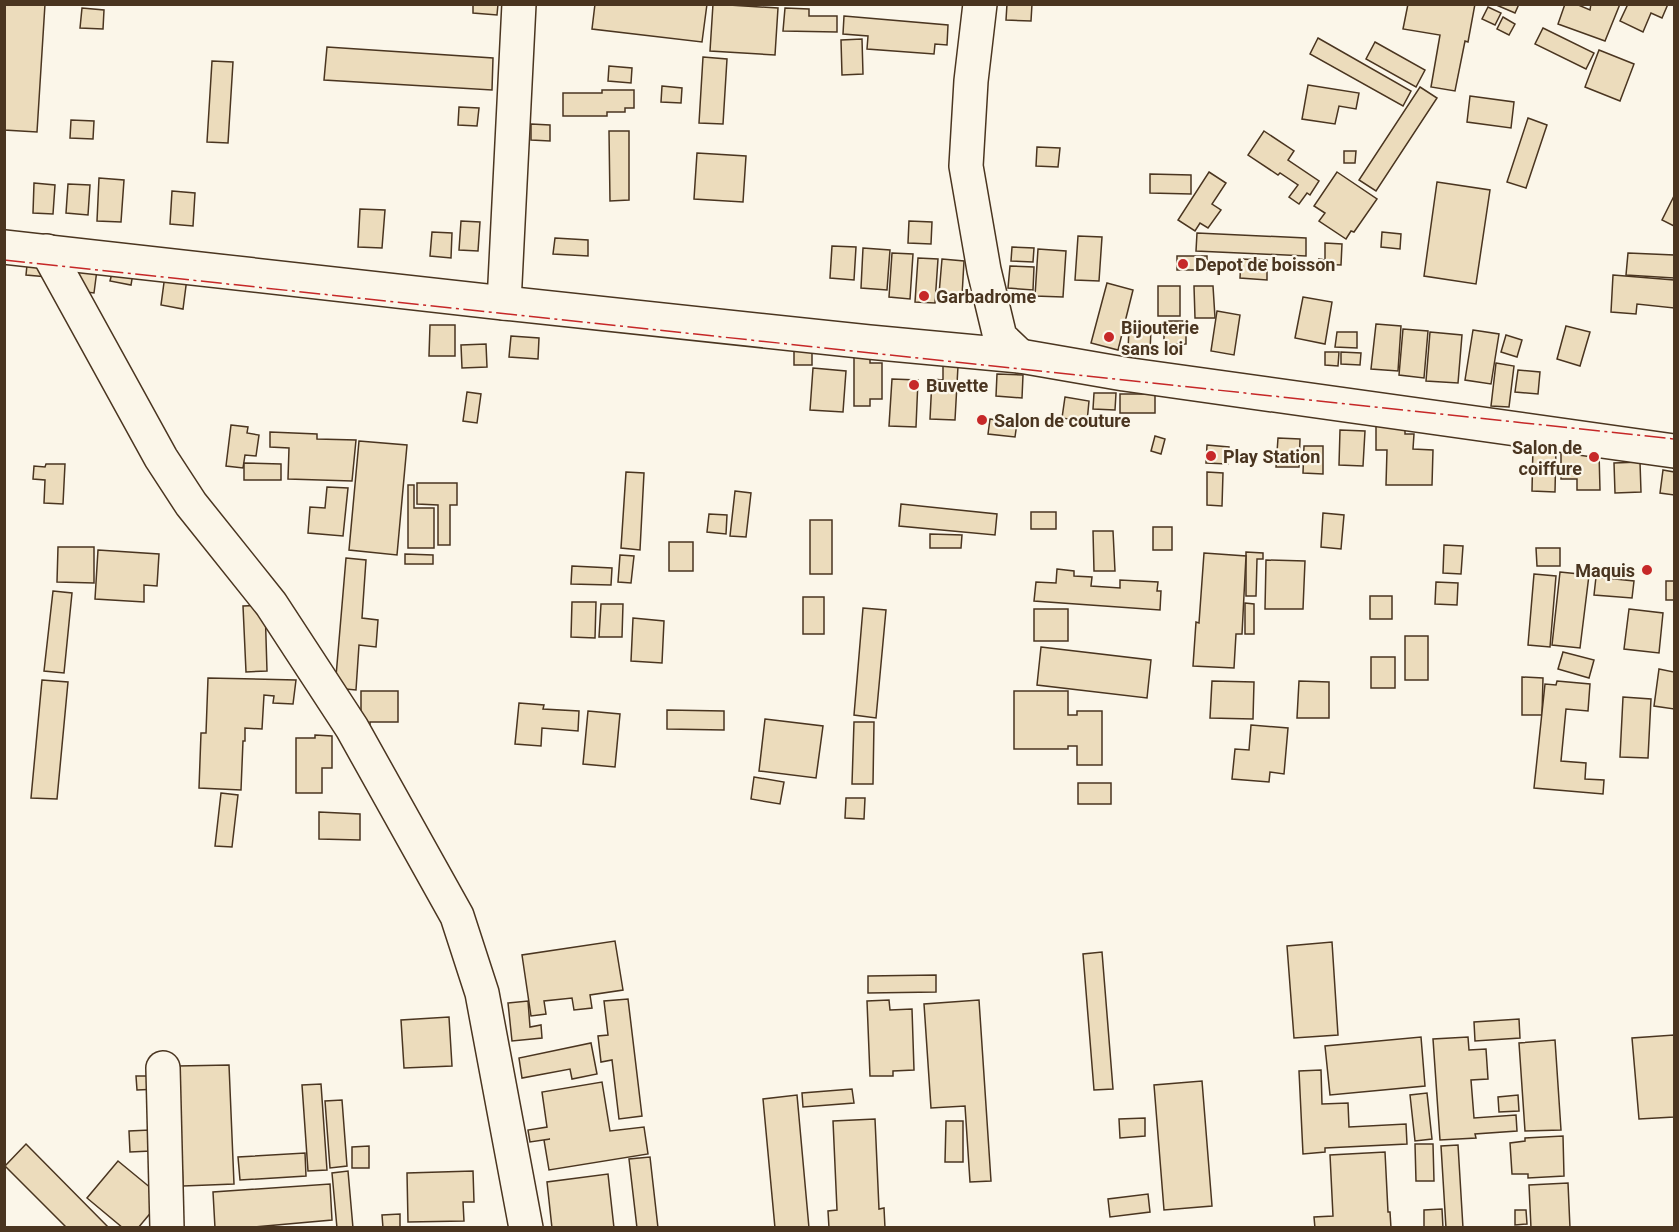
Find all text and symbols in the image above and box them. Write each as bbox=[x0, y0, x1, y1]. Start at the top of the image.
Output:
place label: Depot de boisson bbox=[1195, 254, 1335, 275]
marker: Depot de boisson bbox=[1176, 257, 1190, 271]
place label: Garbadrome bbox=[936, 286, 1036, 307]
marker: Garbadrome bbox=[917, 289, 931, 303]
place label: Bijouterie sans loi bbox=[1121, 317, 1199, 359]
marker: Bijouterie sans loi bbox=[1102, 330, 1116, 344]
place label: Buvette bbox=[926, 375, 988, 396]
marker: Buvette bbox=[907, 378, 921, 392]
place label: Salon de couture bbox=[994, 410, 1131, 431]
marker: Salon de couture bbox=[975, 413, 989, 427]
place label: Salon de coiffure bbox=[1512, 437, 1582, 479]
place label: Play Station bbox=[1223, 446, 1320, 467]
marker: Play Station bbox=[1204, 449, 1218, 463]
marker: Salon de coiffure bbox=[1587, 450, 1601, 464]
place label: Maquis bbox=[1575, 560, 1635, 581]
marker: Maquis bbox=[1640, 563, 1654, 577]

